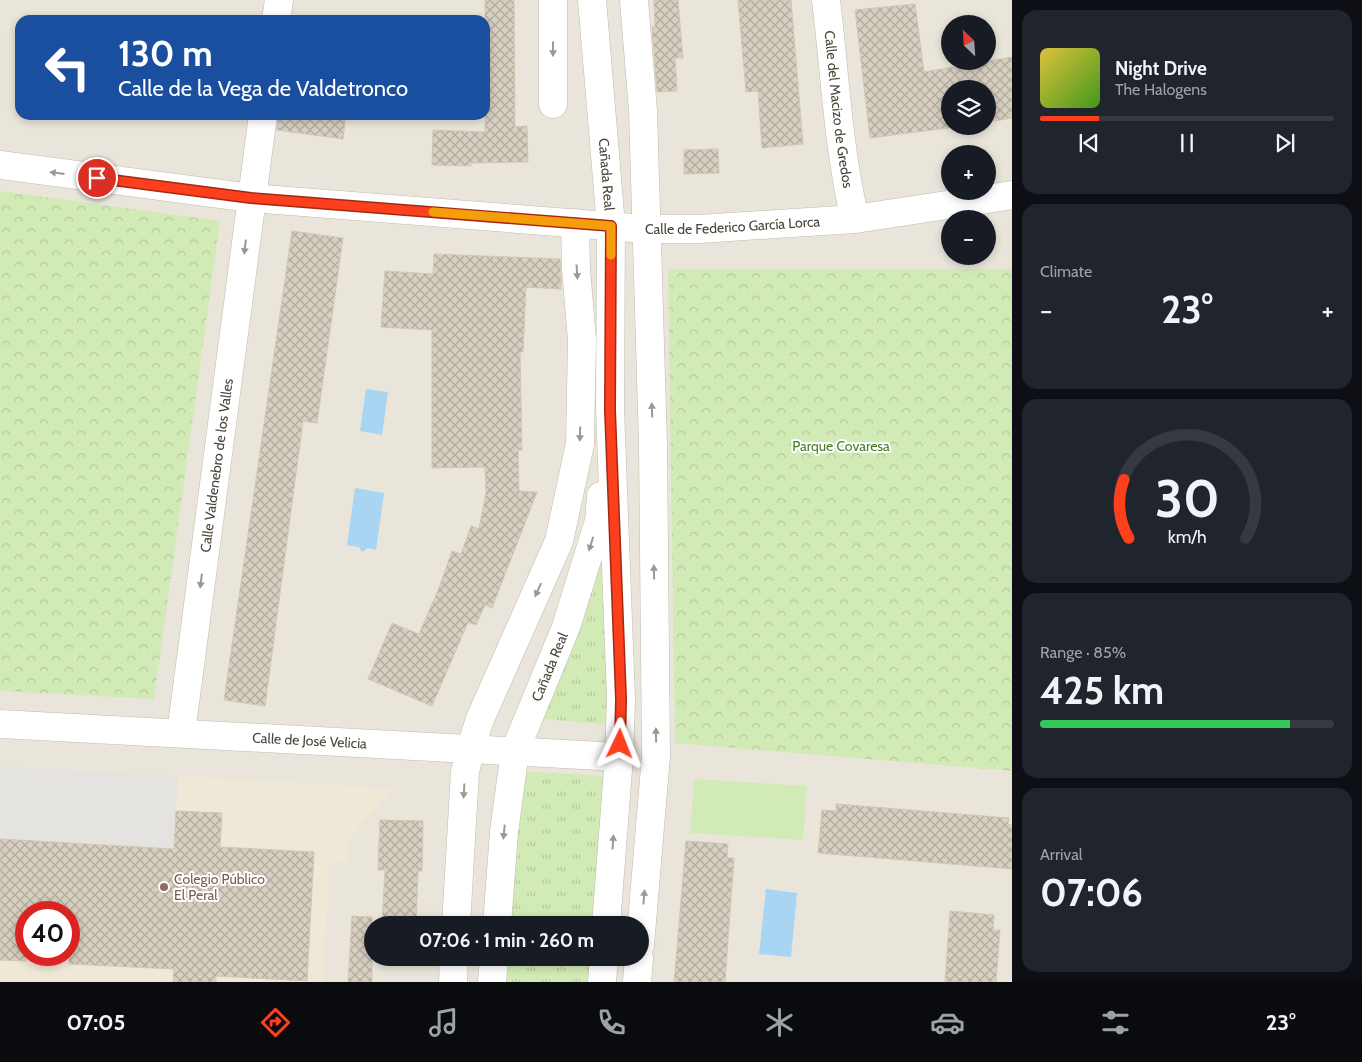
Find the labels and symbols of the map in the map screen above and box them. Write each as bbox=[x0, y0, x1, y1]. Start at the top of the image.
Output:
north arrow bbox=[941, 15, 996, 70]
street label: Calle del Macizo de Gredos bbox=[821, 30, 857, 190]
one-way arrow bbox=[549, 41, 557, 57]
street label: Cañada Real bbox=[595, 137, 619, 212]
pin bbox=[76, 157, 118, 199]
one-way arrow bbox=[48, 169, 64, 177]
street label: Calle de Federico García Lorca bbox=[645, 212, 821, 238]
one-way arrow bbox=[241, 239, 249, 255]
one-way arrow bbox=[573, 264, 581, 280]
street label: Calle Valdenebro de los Valles bbox=[196, 377, 237, 553]
one-way arrow bbox=[647, 401, 655, 417]
one-way arrow bbox=[576, 427, 584, 443]
park label: Parque Covaresa bbox=[792, 437, 890, 455]
one-way arrow bbox=[587, 537, 595, 552]
one-way arrow bbox=[650, 564, 658, 580]
one-way arrow bbox=[197, 574, 205, 590]
one-way arrow bbox=[533, 583, 541, 597]
street label: Cañada Real bbox=[527, 629, 572, 704]
position arrow bbox=[593, 717, 645, 769]
one-way arrow bbox=[652, 726, 660, 742]
street label: Calle de José Velicia bbox=[252, 728, 368, 753]
one-way arrow bbox=[460, 783, 468, 799]
one-way arrow bbox=[500, 824, 508, 840]
one-way arrow bbox=[609, 833, 617, 849]
place label: Colegio Público El Peral bbox=[174, 870, 265, 904]
marker: Colegio Público El Peral bbox=[158, 881, 170, 893]
one-way arrow bbox=[640, 888, 648, 904]
speed limit sign: 40 bbox=[15, 901, 80, 966]

